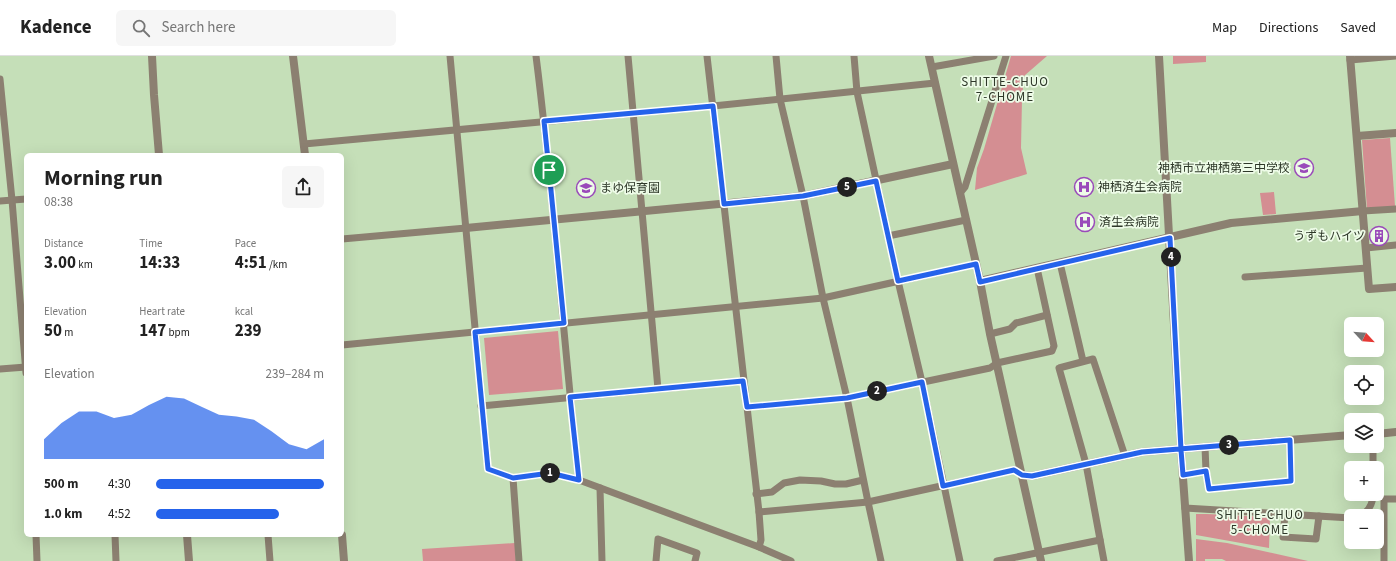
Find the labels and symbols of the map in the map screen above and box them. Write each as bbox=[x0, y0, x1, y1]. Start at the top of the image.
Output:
district label: SHITTE-CHUO 7-CHOME bbox=[961, 73, 1049, 106]
pin bbox=[532, 153, 566, 187]
school or university icon: 神栖市立神栖第三中学校 bbox=[1293, 157, 1315, 179]
place label: 神栖市立神栖第三中学校 bbox=[1158, 160, 1290, 177]
hospital icon: 神栖済生会病院 bbox=[1073, 176, 1095, 198]
school or university icon: まゆ保育園 bbox=[575, 177, 597, 199]
pin: 5 bbox=[837, 177, 857, 197]
place label: 神栖済生会病院 bbox=[1098, 179, 1182, 196]
place label: まゆ保育園 bbox=[600, 180, 660, 197]
hospital icon: 済生会病院 bbox=[1074, 211, 1096, 233]
place label: 済生会病院 bbox=[1099, 214, 1159, 231]
building icon: うずもハイツ bbox=[1368, 225, 1390, 247]
place label: うずもハイツ bbox=[1293, 228, 1365, 245]
pin: 4 bbox=[1161, 247, 1181, 267]
north arrow bbox=[1344, 317, 1384, 357]
pin: 2 bbox=[867, 381, 887, 401]
pin: 3 bbox=[1219, 435, 1239, 455]
pin: 1 bbox=[540, 463, 560, 483]
district label: SHITTE-CHUO 5-CHOME bbox=[1216, 506, 1304, 539]

